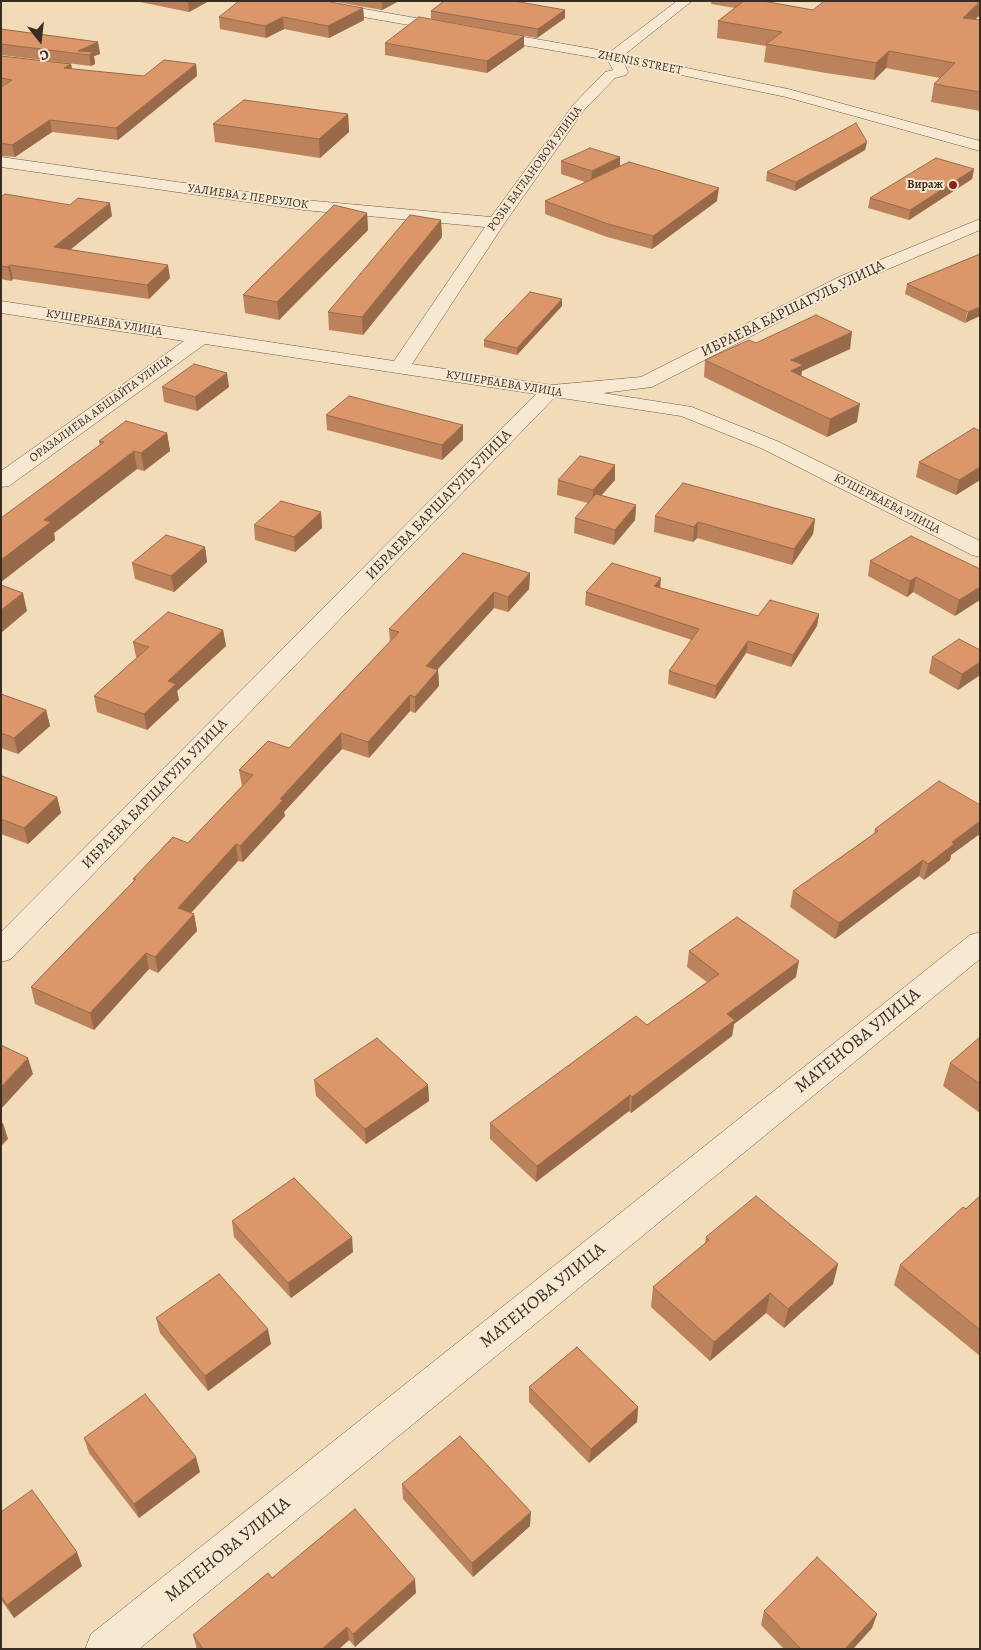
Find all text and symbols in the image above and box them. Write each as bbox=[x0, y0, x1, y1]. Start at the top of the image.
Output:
north arrow bbox=[15, 15, 65, 65]
text: С bbox=[38, 45, 51, 65]
street label: ZHENIS STREET bbox=[597, 48, 683, 78]
street label: РОЗЫ БАГЛАНОВОЙ УЛИЦА bbox=[485, 104, 585, 234]
place label: Вираж bbox=[907, 178, 943, 192]
marker: Вираж bbox=[947, 179, 959, 191]
street label: УАЛИЕВА 2 ПЕРЕУЛОК bbox=[187, 181, 309, 213]
street label: ИБРАЕВА БАРШАГУЛЬ УЛИЦА bbox=[698, 257, 888, 361]
street label: КУШЕРБАЕВА УЛИЦА bbox=[45, 307, 163, 339]
street label: ОРАЗАЛИЕВА АБШАЙТА УЛИЦА bbox=[27, 352, 175, 466]
street label: КУШЕРБАЕВА УЛИЦА bbox=[445, 368, 563, 400]
street label: ИБРАЕВА БАРШАГУЛЬ УЛИЦА bbox=[362, 426, 516, 584]
street label: КУШЕРБАЕВА УЛИЦА bbox=[831, 471, 943, 537]
street label: ИБРАЕВА БАРШАГУЛЬ УЛИЦА bbox=[78, 715, 232, 873]
street label: МАТЕНОВА УЛИЦА bbox=[791, 984, 925, 1098]
street label: МАТЕНОВА УЛИЦА bbox=[476, 1239, 610, 1353]
street label: МАТЕНОВА УЛИЦА bbox=[161, 1493, 295, 1607]

